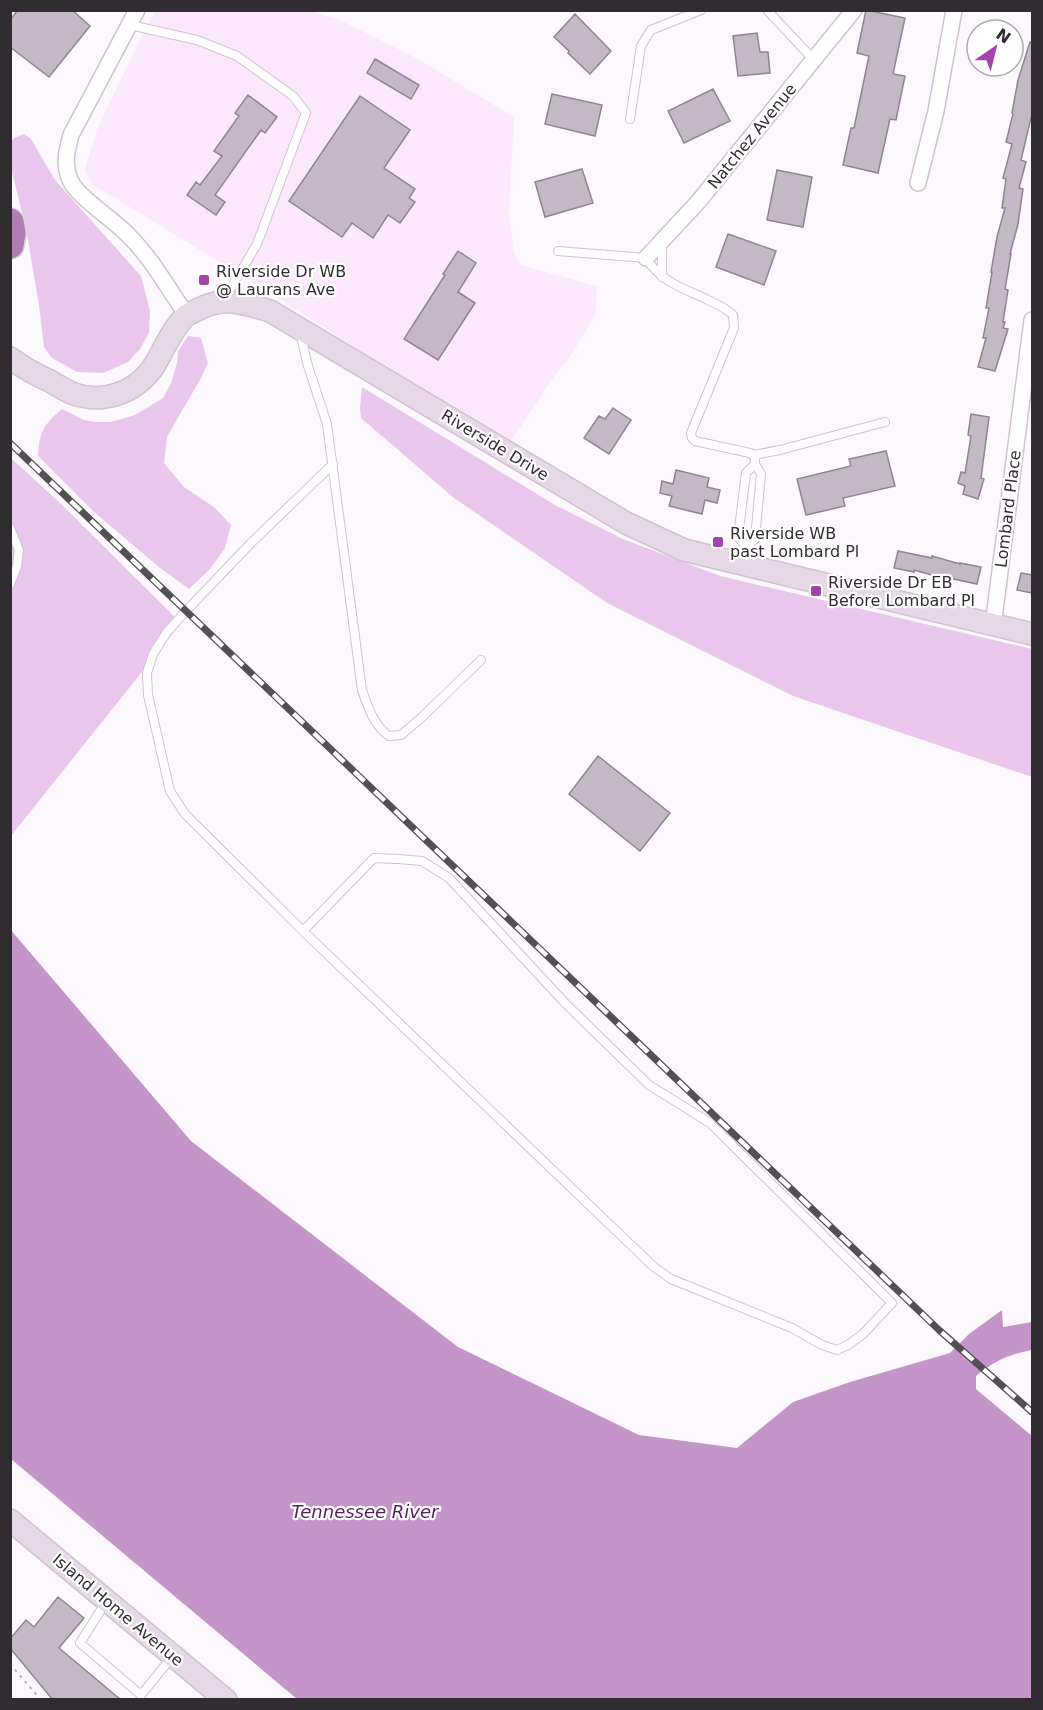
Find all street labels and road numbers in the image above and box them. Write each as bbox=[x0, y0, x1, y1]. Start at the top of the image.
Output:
street label: Natchez Avenue bbox=[704, 80, 800, 192]
street label: Riverside Drive bbox=[438, 405, 552, 485]
street label: Lombard Place bbox=[991, 449, 1025, 569]
street label: Island Home Avenue bbox=[49, 1550, 187, 1670]

